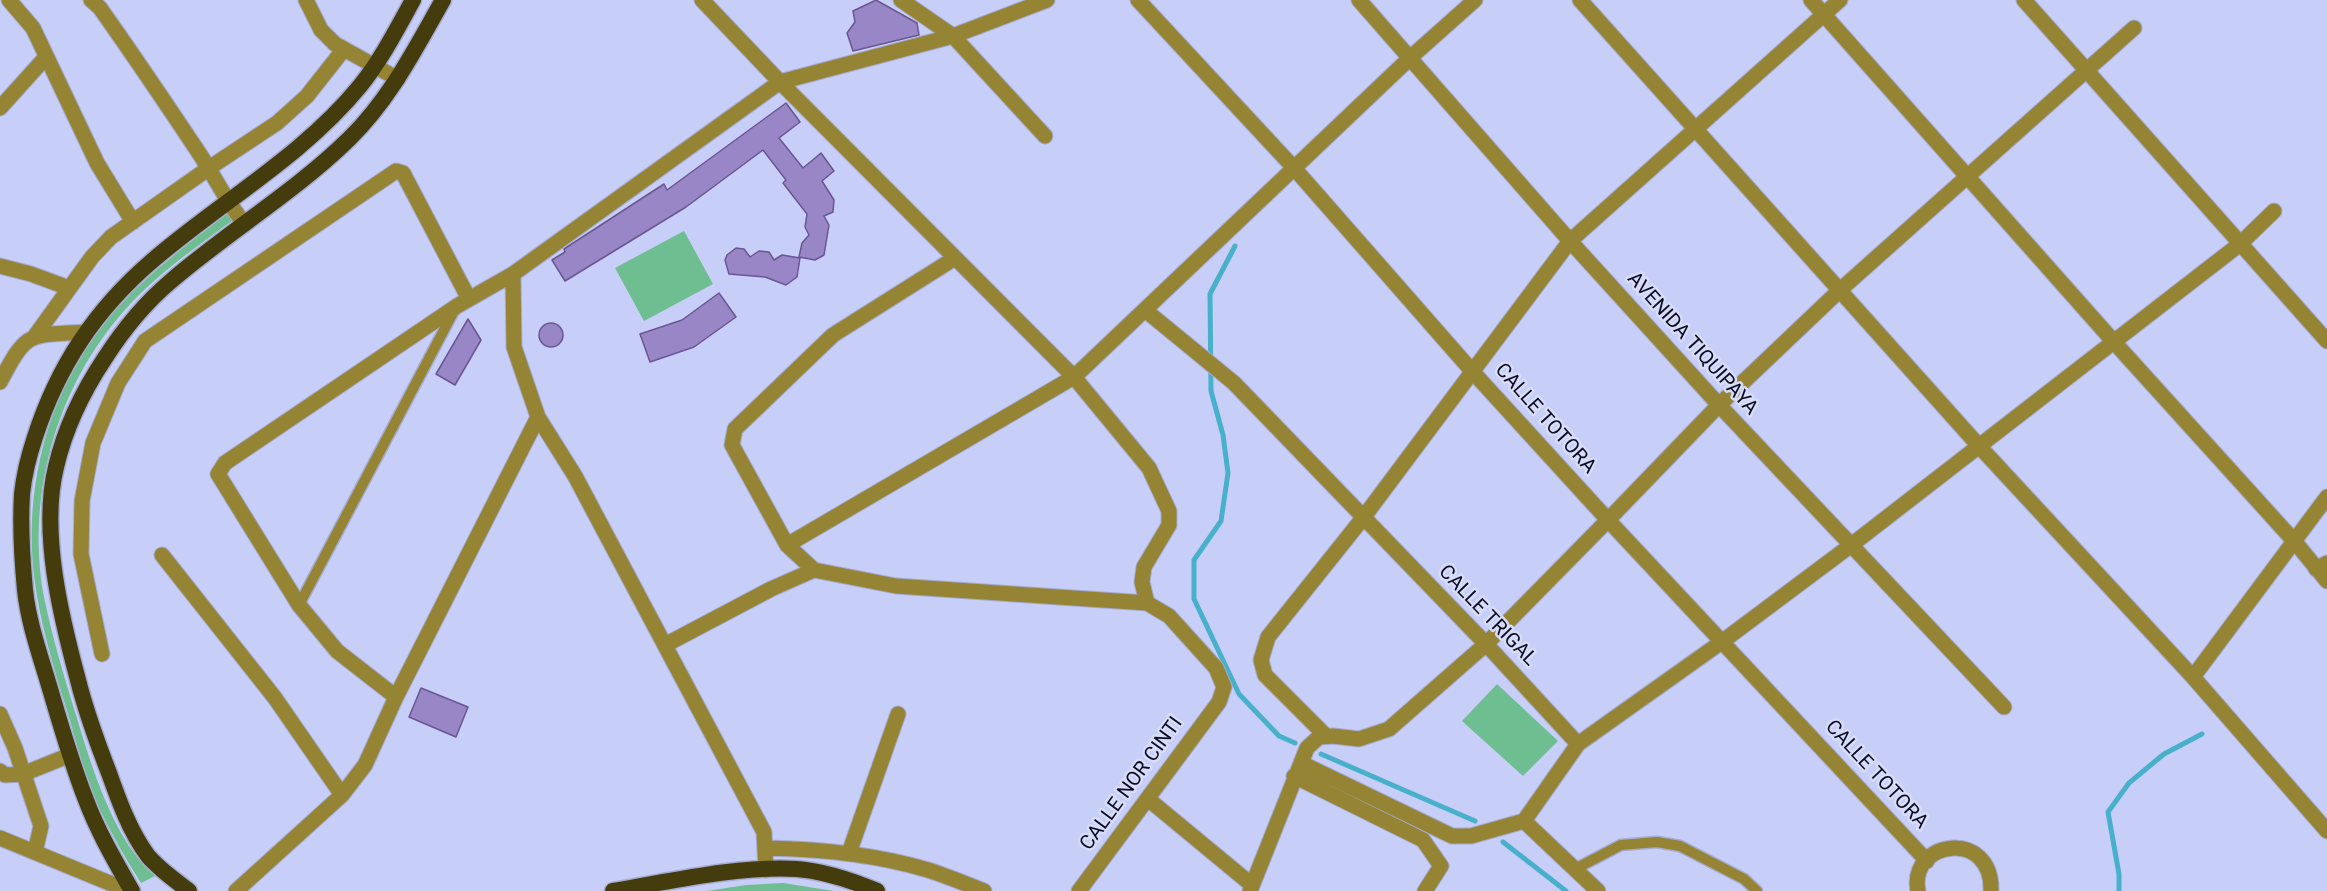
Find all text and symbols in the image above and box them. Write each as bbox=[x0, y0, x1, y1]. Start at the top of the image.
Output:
street label: AVENIDA TIQUIPAYA bbox=[1622, 268, 1762, 420]
street label: CALLE TOTORA bbox=[1489, 359, 1601, 479]
street label: CALLE TRIGAL bbox=[1433, 561, 1541, 671]
street label: CALLE NOR CINTI bbox=[1076, 713, 1188, 855]
street label: CALLE TOTORA bbox=[1820, 716, 1932, 834]

